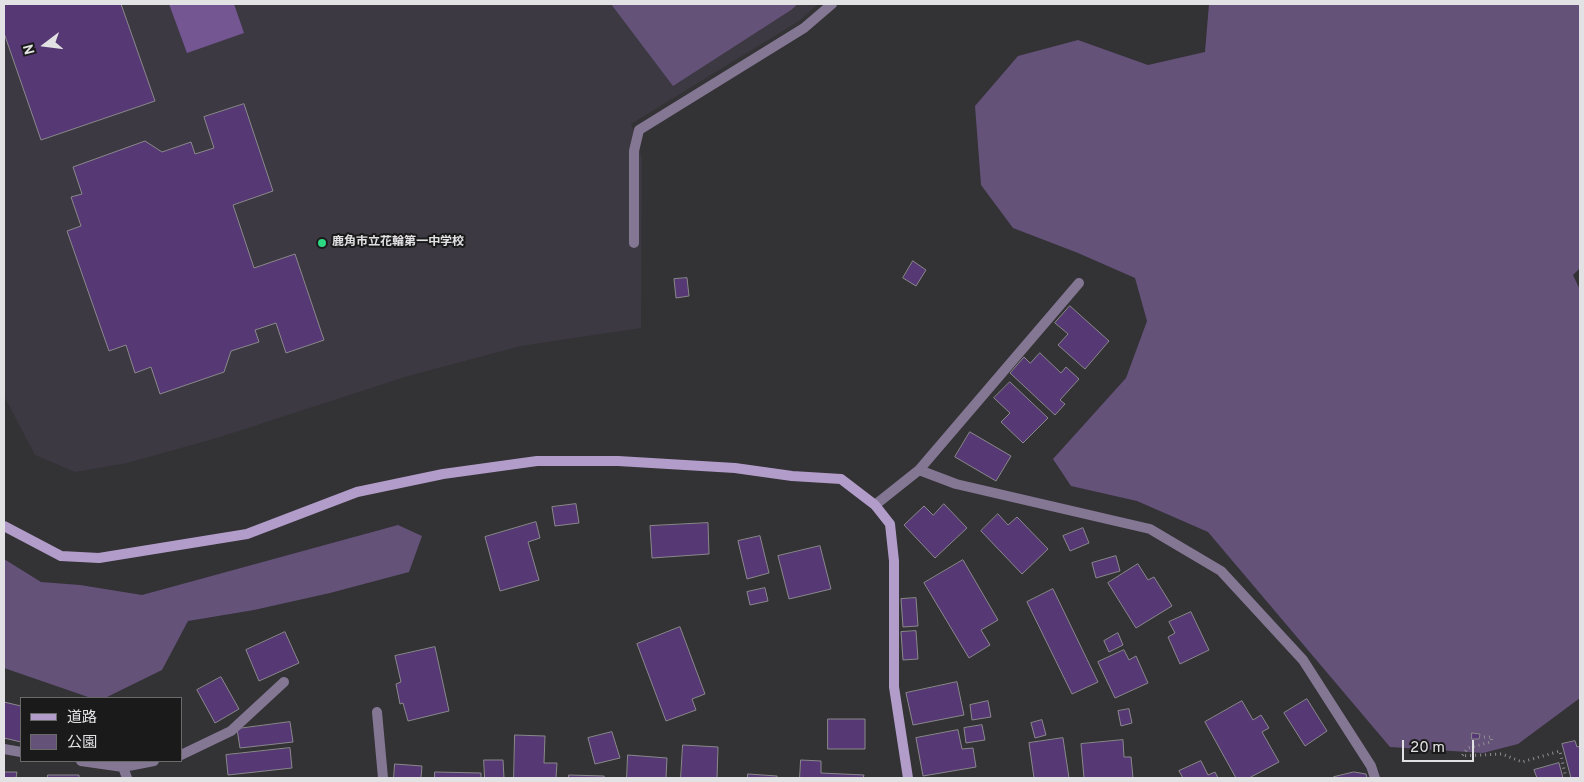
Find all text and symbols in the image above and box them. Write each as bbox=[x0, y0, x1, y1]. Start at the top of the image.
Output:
north arrow bbox=[20, 20, 70, 70]
text: N bbox=[21, 42, 40, 56]
place label: 鹿角市立花輪第一中学校 bbox=[332, 236, 464, 250]
marker: 鹿角市立花輪第一中学校 bbox=[316, 237, 328, 249]
legend bbox=[20, 697, 182, 762]
text: 道路 bbox=[67, 709, 97, 728]
scale bar bbox=[1404, 730, 1476, 762]
text: 公園 bbox=[67, 734, 97, 753]
text: 20 m bbox=[1410, 739, 1445, 758]

